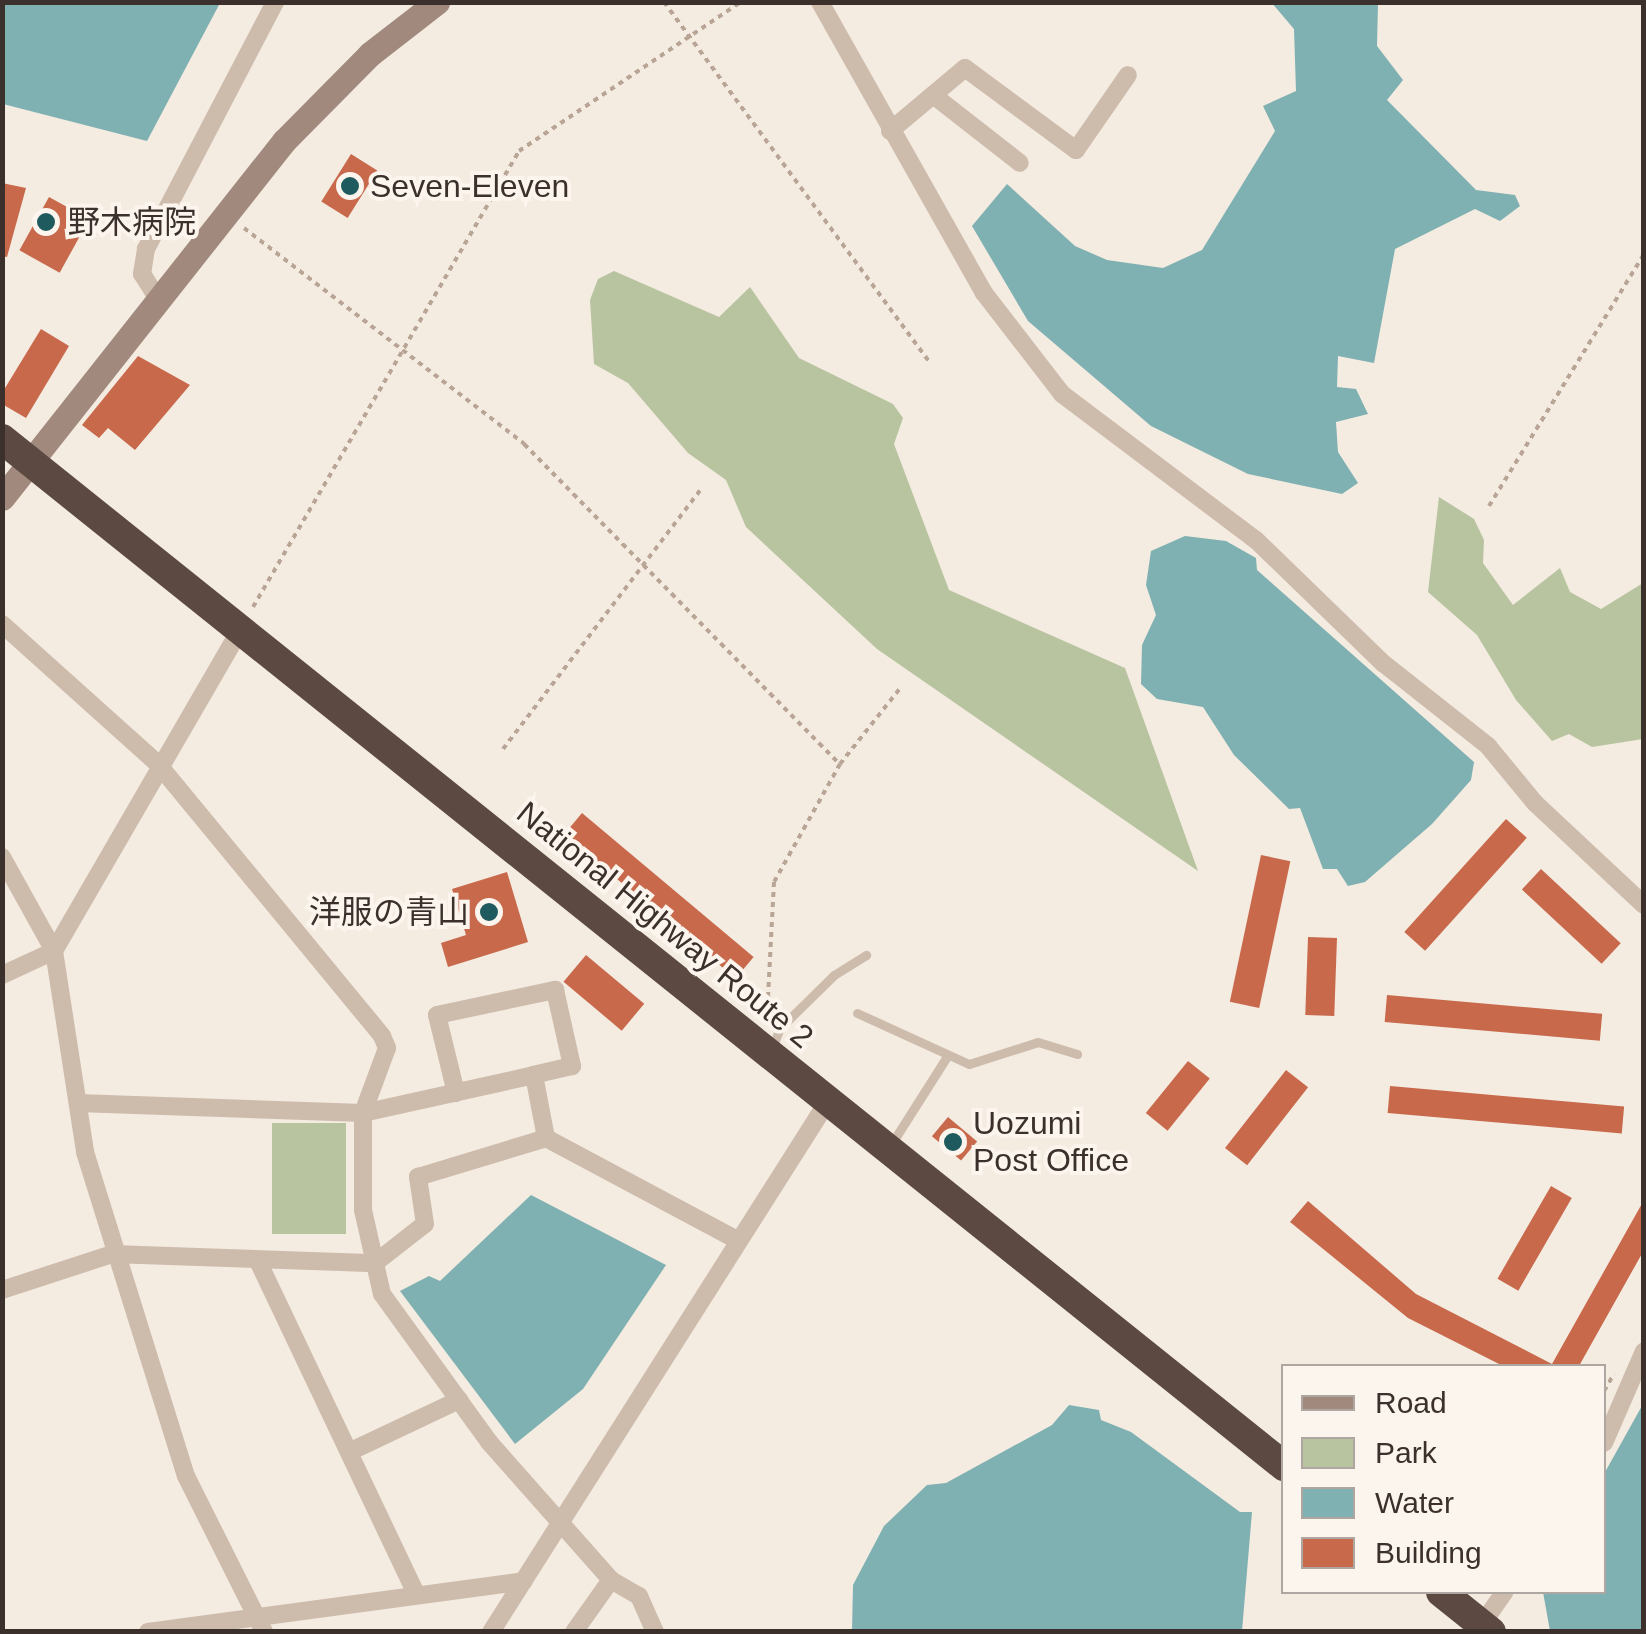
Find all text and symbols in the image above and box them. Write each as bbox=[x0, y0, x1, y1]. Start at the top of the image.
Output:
place label: Seven-Eleven bbox=[370, 167, 569, 205]
marker: Seven-Eleven bbox=[339, 175, 361, 197]
place label: 野木病院 bbox=[68, 203, 196, 241]
marker: 野木病院 bbox=[33, 209, 59, 235]
street label: National Highway Route 2 bbox=[509, 794, 821, 1056]
place label: 洋服の青山 bbox=[309, 893, 469, 931]
marker: 洋服の青山 bbox=[478, 901, 500, 923]
place label: Uozumi Post Office bbox=[973, 1105, 1129, 1180]
marker: Uozumi Post Office bbox=[942, 1131, 964, 1153]
legend bbox=[1281, 1364, 1606, 1594]
text: Road bbox=[1375, 1386, 1447, 1419]
text: Park bbox=[1375, 1436, 1437, 1469]
text: Water bbox=[1375, 1486, 1454, 1519]
text: Building bbox=[1375, 1536, 1482, 1569]

